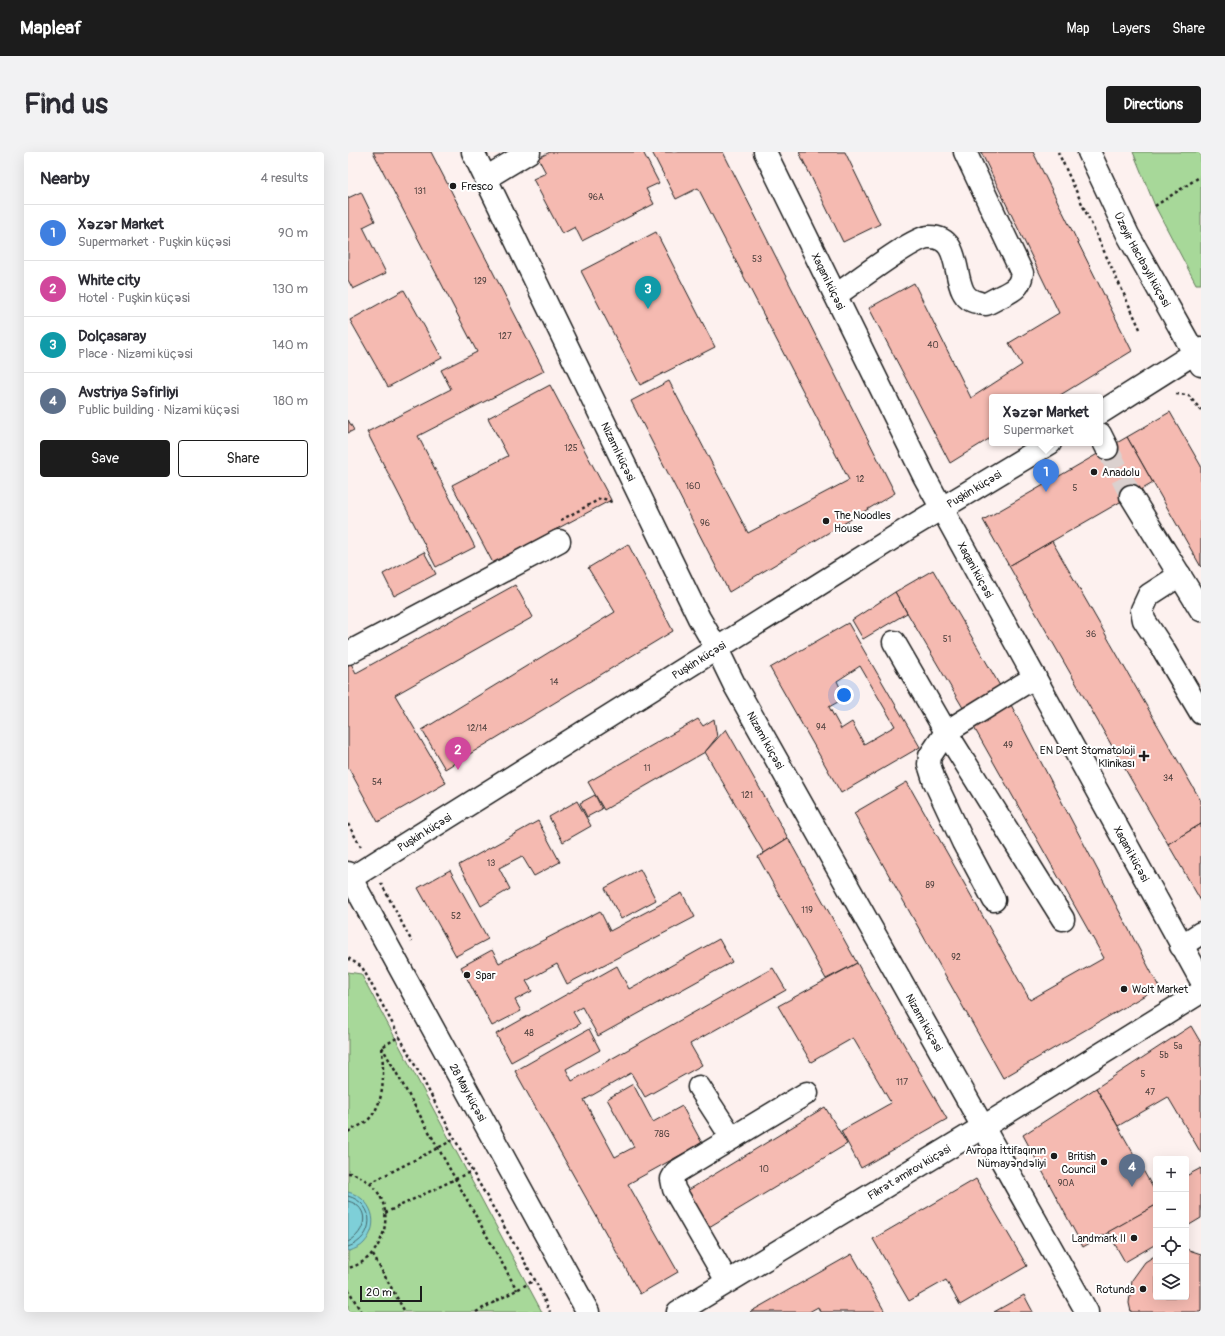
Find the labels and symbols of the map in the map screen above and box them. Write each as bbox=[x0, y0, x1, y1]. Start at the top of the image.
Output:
place label: Fresco bbox=[461, 180, 493, 193]
marker: Fresco bbox=[448, 181, 458, 191]
house number: 131 bbox=[414, 186, 426, 197]
house number: 96A bbox=[588, 192, 604, 203]
street label: Üzeyir Hacıbəyli küçəsi bbox=[1111, 210, 1173, 309]
street label: Xaqani küçəsi bbox=[809, 251, 847, 312]
house number: 53 bbox=[752, 254, 762, 265]
house number: 129 bbox=[473, 276, 487, 287]
pin: 3 bbox=[635, 276, 661, 309]
house number: 127 bbox=[498, 331, 512, 342]
house number: 40 bbox=[927, 340, 939, 351]
street label: Nizami küçəsi bbox=[598, 420, 638, 483]
house number: 125 bbox=[564, 443, 578, 454]
pin: 1 bbox=[1033, 459, 1059, 492]
place label: Anadolu bbox=[1102, 466, 1140, 479]
marker: Anadolu bbox=[1089, 467, 1099, 477]
street label: Puşkin küçəsi bbox=[945, 468, 1004, 511]
house number: 12 bbox=[856, 474, 864, 485]
house number: 160 bbox=[686, 481, 700, 492]
house number: 5 bbox=[1073, 483, 1078, 494]
place label: The Noodles House bbox=[834, 509, 891, 535]
marker: The Noodles House bbox=[821, 516, 831, 526]
house number: 96 bbox=[700, 518, 710, 529]
street label: Xaqani küçəsi bbox=[955, 540, 996, 600]
house number: 36 bbox=[1086, 629, 1096, 640]
house number: 51 bbox=[943, 634, 951, 645]
street label: Puşkin küçəsi bbox=[670, 639, 728, 682]
house number: 14 bbox=[550, 677, 559, 688]
your location bbox=[834, 685, 854, 705]
street label: Nizami küçəsi bbox=[744, 709, 786, 771]
house number: 94 bbox=[816, 722, 827, 733]
house number: 12/14 bbox=[467, 723, 488, 734]
pin: 2 bbox=[445, 737, 471, 770]
house number: 49 bbox=[1003, 740, 1013, 751]
place label: EN Dent Stomatoloji Klinikası bbox=[1040, 744, 1135, 770]
marker: EN Dent Stomatoloji Klinikası bbox=[1138, 750, 1150, 762]
house number: 11 bbox=[643, 763, 651, 774]
house number: 34 bbox=[1163, 773, 1174, 784]
house number: 54 bbox=[372, 777, 383, 788]
house number: 121 bbox=[741, 790, 753, 801]
street label: Puşkin küçəsi bbox=[395, 811, 454, 854]
street label: Xaqani küçəsi bbox=[1111, 824, 1152, 884]
house number: 13 bbox=[487, 858, 495, 869]
house number: 89 bbox=[925, 880, 935, 891]
house number: 119 bbox=[801, 905, 813, 916]
house number: 52 bbox=[451, 911, 461, 922]
house number: 92 bbox=[951, 952, 961, 963]
place label: Spar bbox=[475, 969, 496, 982]
marker: Spar bbox=[462, 970, 472, 980]
place label: Wolt Market bbox=[1132, 983, 1189, 996]
marker: Wolt Market bbox=[1119, 984, 1129, 994]
street label: Nizami küçəsi bbox=[903, 992, 945, 1054]
house number: 48 bbox=[524, 1028, 534, 1039]
house number: 5a bbox=[1173, 1041, 1183, 1052]
house number: 5b bbox=[1159, 1050, 1169, 1061]
street label: 28 May küçəsi bbox=[446, 1062, 488, 1124]
house number: 5 bbox=[1141, 1069, 1146, 1080]
house number: 117 bbox=[896, 1077, 908, 1088]
house number: 47 bbox=[1145, 1087, 1155, 1098]
house number: 78G bbox=[654, 1129, 670, 1140]
street label: Fikrət Əmirov küçəsi bbox=[865, 1142, 953, 1202]
place label: Avropa İttifaqının Nümayəndəliyi bbox=[966, 1144, 1046, 1170]
place label: British Council bbox=[1061, 1150, 1096, 1176]
marker: Avropa İttifaqının Nümayəndəliyi bbox=[1049, 1151, 1059, 1161]
pin: 4 bbox=[1119, 1154, 1145, 1187]
marker: British Council bbox=[1099, 1157, 1109, 1167]
house number: 10 bbox=[759, 1164, 769, 1175]
house number: 90A bbox=[1058, 1178, 1074, 1189]
place label: Landmark II bbox=[1071, 1232, 1126, 1245]
marker: Landmark II bbox=[1129, 1233, 1139, 1243]
place label: Rotunda bbox=[1096, 1283, 1135, 1296]
scale bar bbox=[360, 1284, 422, 1303]
marker: Rotunda bbox=[1138, 1284, 1148, 1294]

